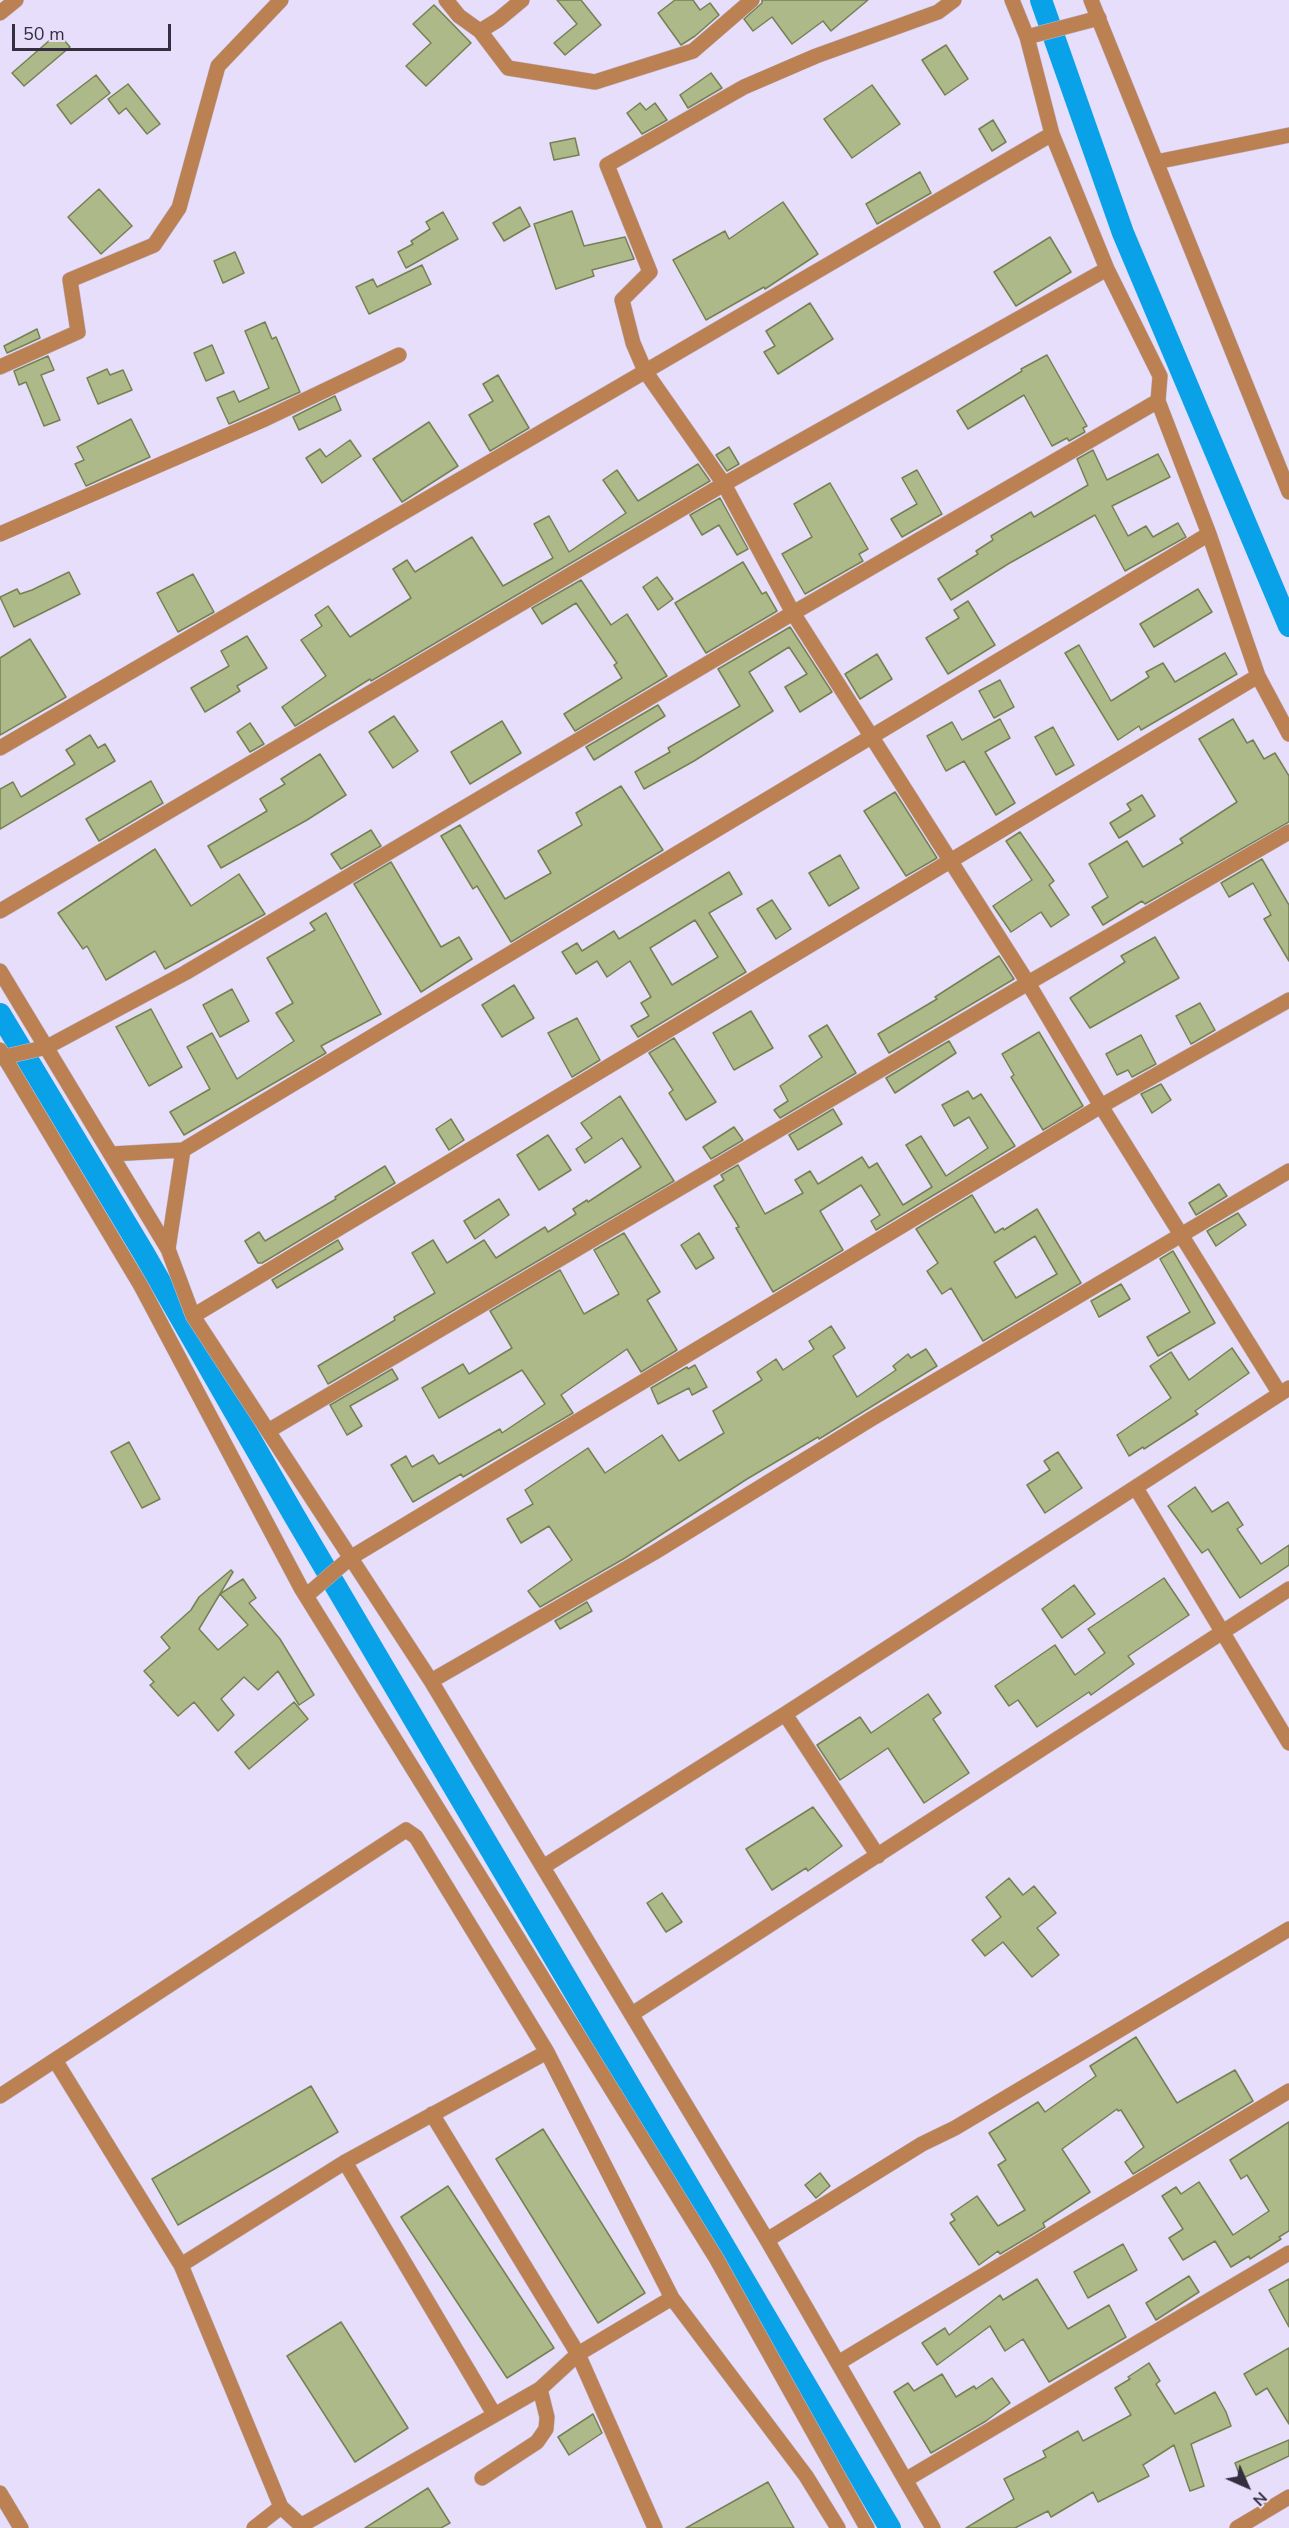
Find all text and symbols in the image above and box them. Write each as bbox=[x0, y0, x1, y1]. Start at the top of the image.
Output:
scale bar bbox=[15, 12, 174, 50]
text: 50 m bbox=[23, 22, 65, 46]
north arrow bbox=[1217, 2456, 1277, 2516]
text: N bbox=[1248, 2487, 1272, 2511]

